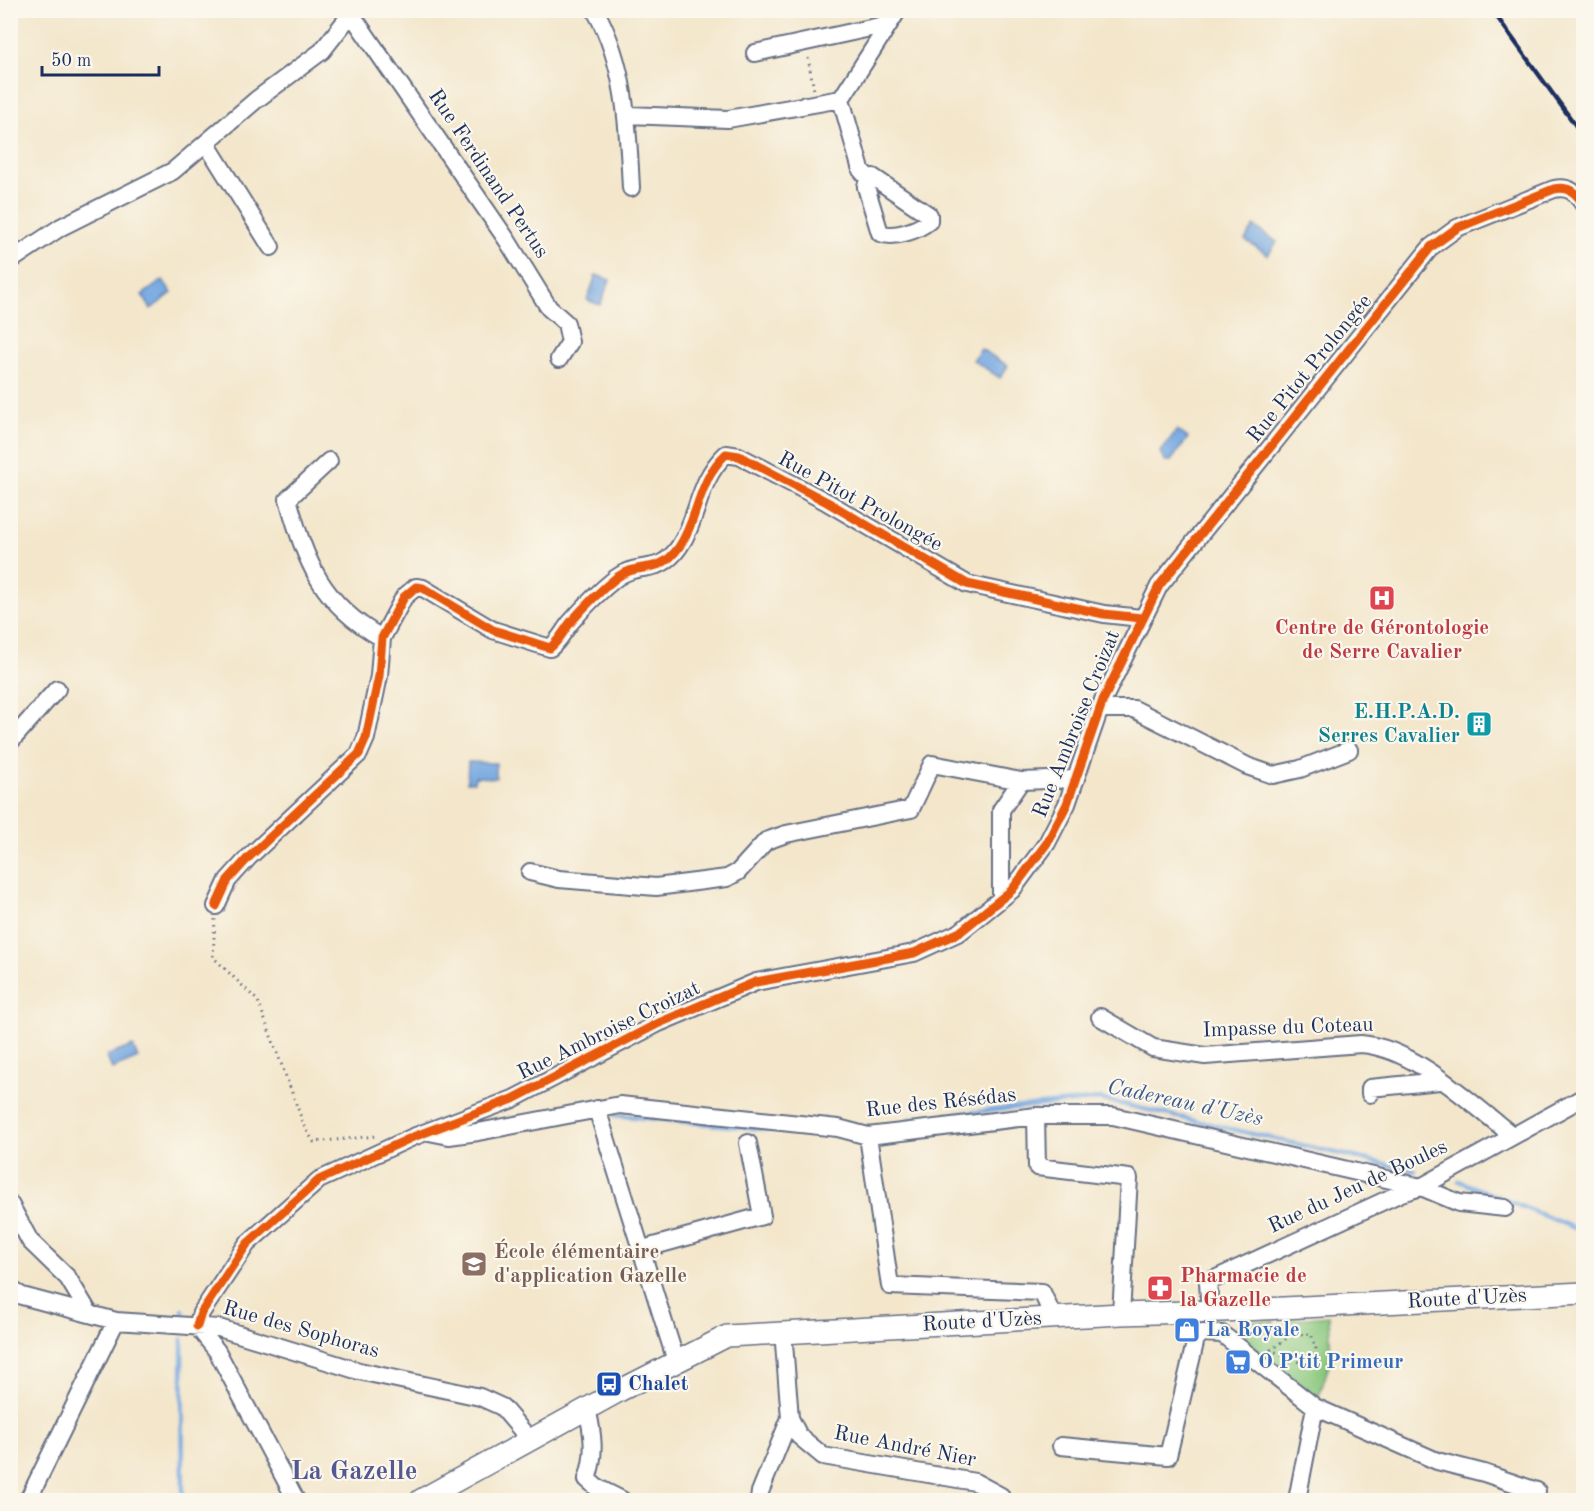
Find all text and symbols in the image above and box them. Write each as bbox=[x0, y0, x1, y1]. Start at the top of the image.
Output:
scale bar bbox=[42, 39, 159, 77]
text: 50 m bbox=[51, 52, 91, 70]
street label: Rue Ferdinand Pertus bbox=[424, 86, 552, 262]
street label: Rue Pitot Prolongée bbox=[1244, 291, 1376, 447]
street label: Rue Pitot Prolongée bbox=[774, 448, 946, 556]
hospital icon: Centre de Gérontologie de Serre Cavalier bbox=[1367, 583, 1397, 613]
place label: Centre de Gérontologie de Serre Cavalier bbox=[1275, 618, 1489, 663]
street label: Rue Ambroise Croizat bbox=[1030, 627, 1124, 821]
place label: E.H.P.A.D. Serres Cavalier bbox=[1318, 702, 1460, 747]
building icon: E.H.P.A.D. Serres Cavalier bbox=[1464, 709, 1494, 739]
street label: Rue Ambroise Croizat bbox=[514, 978, 704, 1084]
street label: Impasse du Coteau bbox=[1202, 1015, 1374, 1041]
water label: Cadereau d'Uzès bbox=[1105, 1076, 1265, 1130]
street label: Rue des Résédas bbox=[865, 1085, 1017, 1121]
street label: Rue du Jeu de Boules bbox=[1265, 1136, 1451, 1238]
place label: École élémentaire d'application Gazelle bbox=[494, 1238, 687, 1287]
school or university icon: École élémentaire d'application Gazelle bbox=[459, 1249, 489, 1279]
place label: Pharmacie de la Gazelle bbox=[1180, 1266, 1307, 1311]
pharmacy icon: Pharmacie de la Gazelle bbox=[1145, 1273, 1175, 1303]
street label: Route d'Uzès bbox=[1407, 1285, 1527, 1313]
street label: Rue des Sophoras bbox=[220, 1298, 382, 1362]
street label: Route d'Uzès bbox=[922, 1308, 1042, 1336]
shop icon: La Royale bbox=[1172, 1315, 1202, 1345]
place label: La Royale bbox=[1206, 1320, 1300, 1341]
supermarket icon: O P'tit Primeur bbox=[1223, 1347, 1253, 1377]
place label: O P'tit Primeur bbox=[1258, 1352, 1403, 1373]
bus stop icon: Chalet bbox=[594, 1369, 624, 1399]
place label: Chalet bbox=[628, 1374, 689, 1395]
street label: Rue André Nier bbox=[832, 1423, 978, 1471]
district label: La Gazelle bbox=[290, 1458, 418, 1485]

